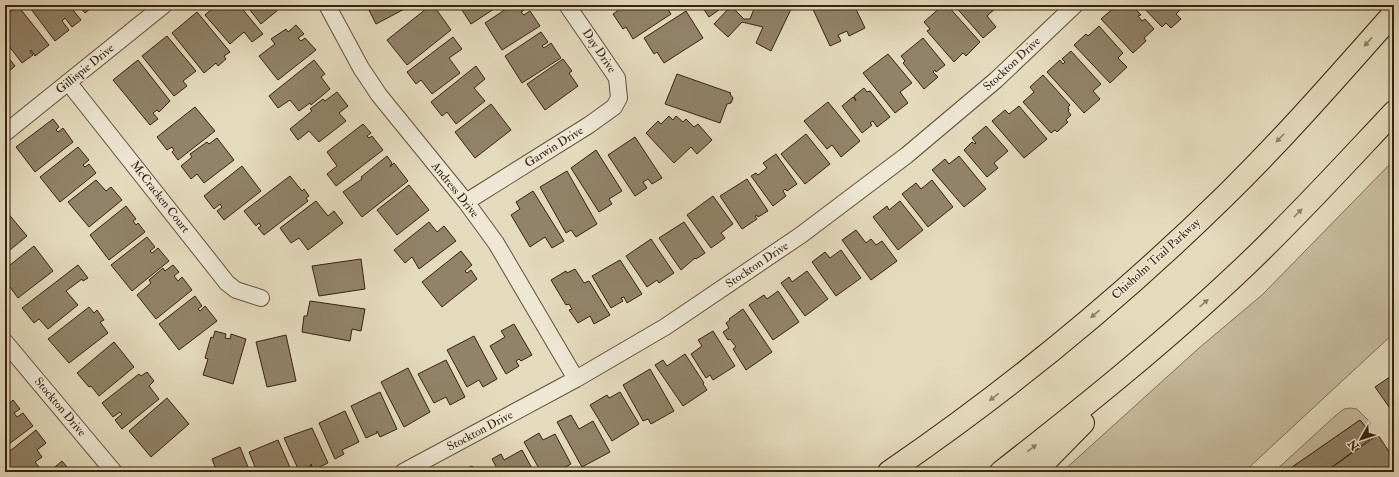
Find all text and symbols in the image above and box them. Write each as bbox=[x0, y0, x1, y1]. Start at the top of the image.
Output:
street label: Day Drive bbox=[579, 26, 619, 76]
street label: Stockton Drive bbox=[980, 34, 1044, 94]
one-way arrow bbox=[1363, 37, 1373, 47]
street label: Gillispie Drive bbox=[53, 41, 117, 97]
street label: Garwin Drive bbox=[522, 123, 586, 171]
one-way arrow bbox=[1276, 133, 1285, 143]
street label: McCracken Court bbox=[127, 158, 193, 236]
street label: Andress Drive bbox=[427, 158, 482, 221]
one-way arrow bbox=[1293, 208, 1303, 218]
street label: Chisholm Trail Parkway bbox=[1109, 215, 1204, 303]
street label: Stockton Drive bbox=[723, 238, 791, 292]
one-way arrow bbox=[1199, 299, 1210, 308]
one-way arrow bbox=[1090, 310, 1100, 319]
street label: Stockton Drive bbox=[31, 374, 89, 440]
one-way arrow bbox=[989, 392, 1000, 401]
street label: Stockton Drive bbox=[444, 407, 516, 455]
north arrow bbox=[1341, 419, 1381, 459]
text: N bbox=[1345, 436, 1362, 454]
one-way arrow bbox=[1027, 444, 1038, 452]

